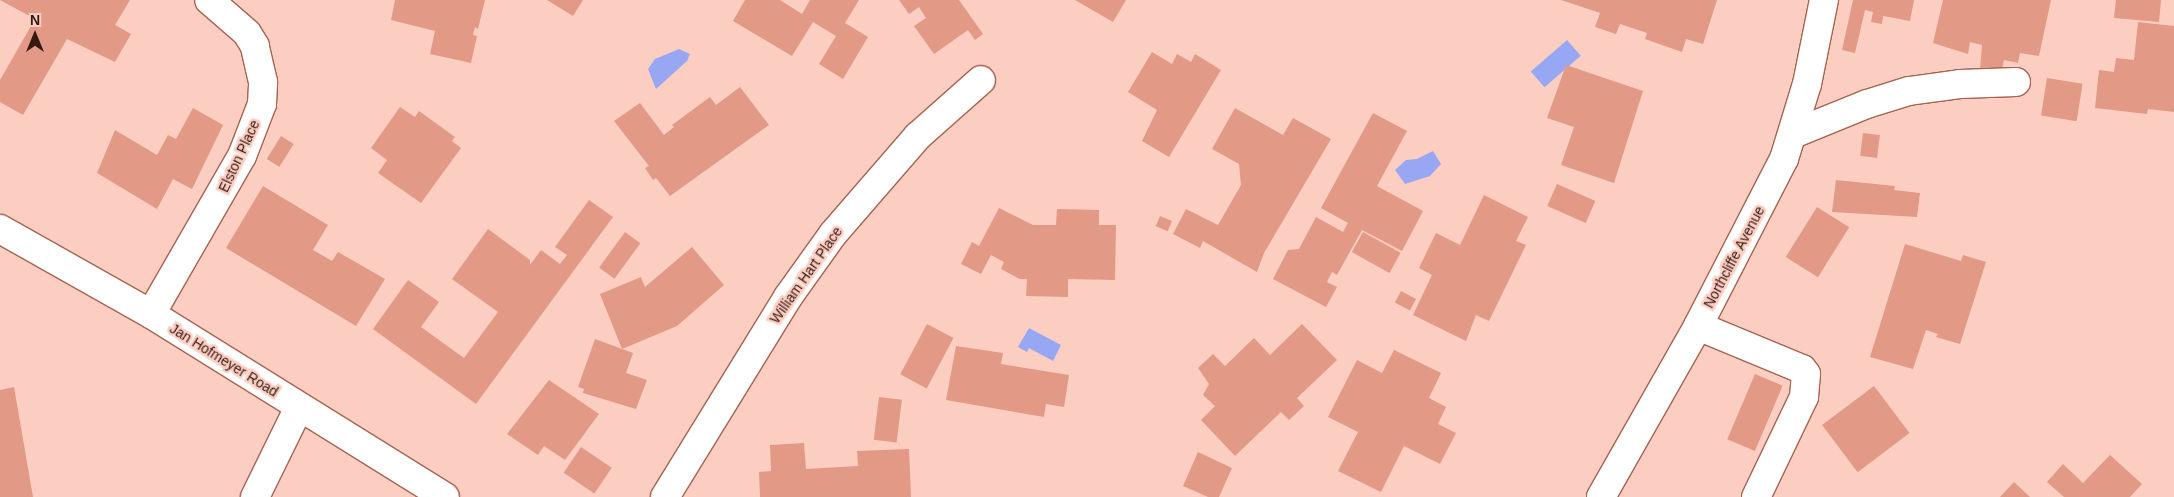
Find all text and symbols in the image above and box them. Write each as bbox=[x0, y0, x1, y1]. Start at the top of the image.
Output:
north arrow bbox=[10, 10, 60, 60]
text: N bbox=[30, 12, 40, 28]
street label: Elston Place bbox=[215, 117, 263, 195]
street label: Northcliffe Avenue bbox=[1700, 203, 1768, 311]
street label: William Hart Place bbox=[766, 223, 846, 327]
street label: Jan Hofmeyer Road bbox=[167, 320, 281, 400]

